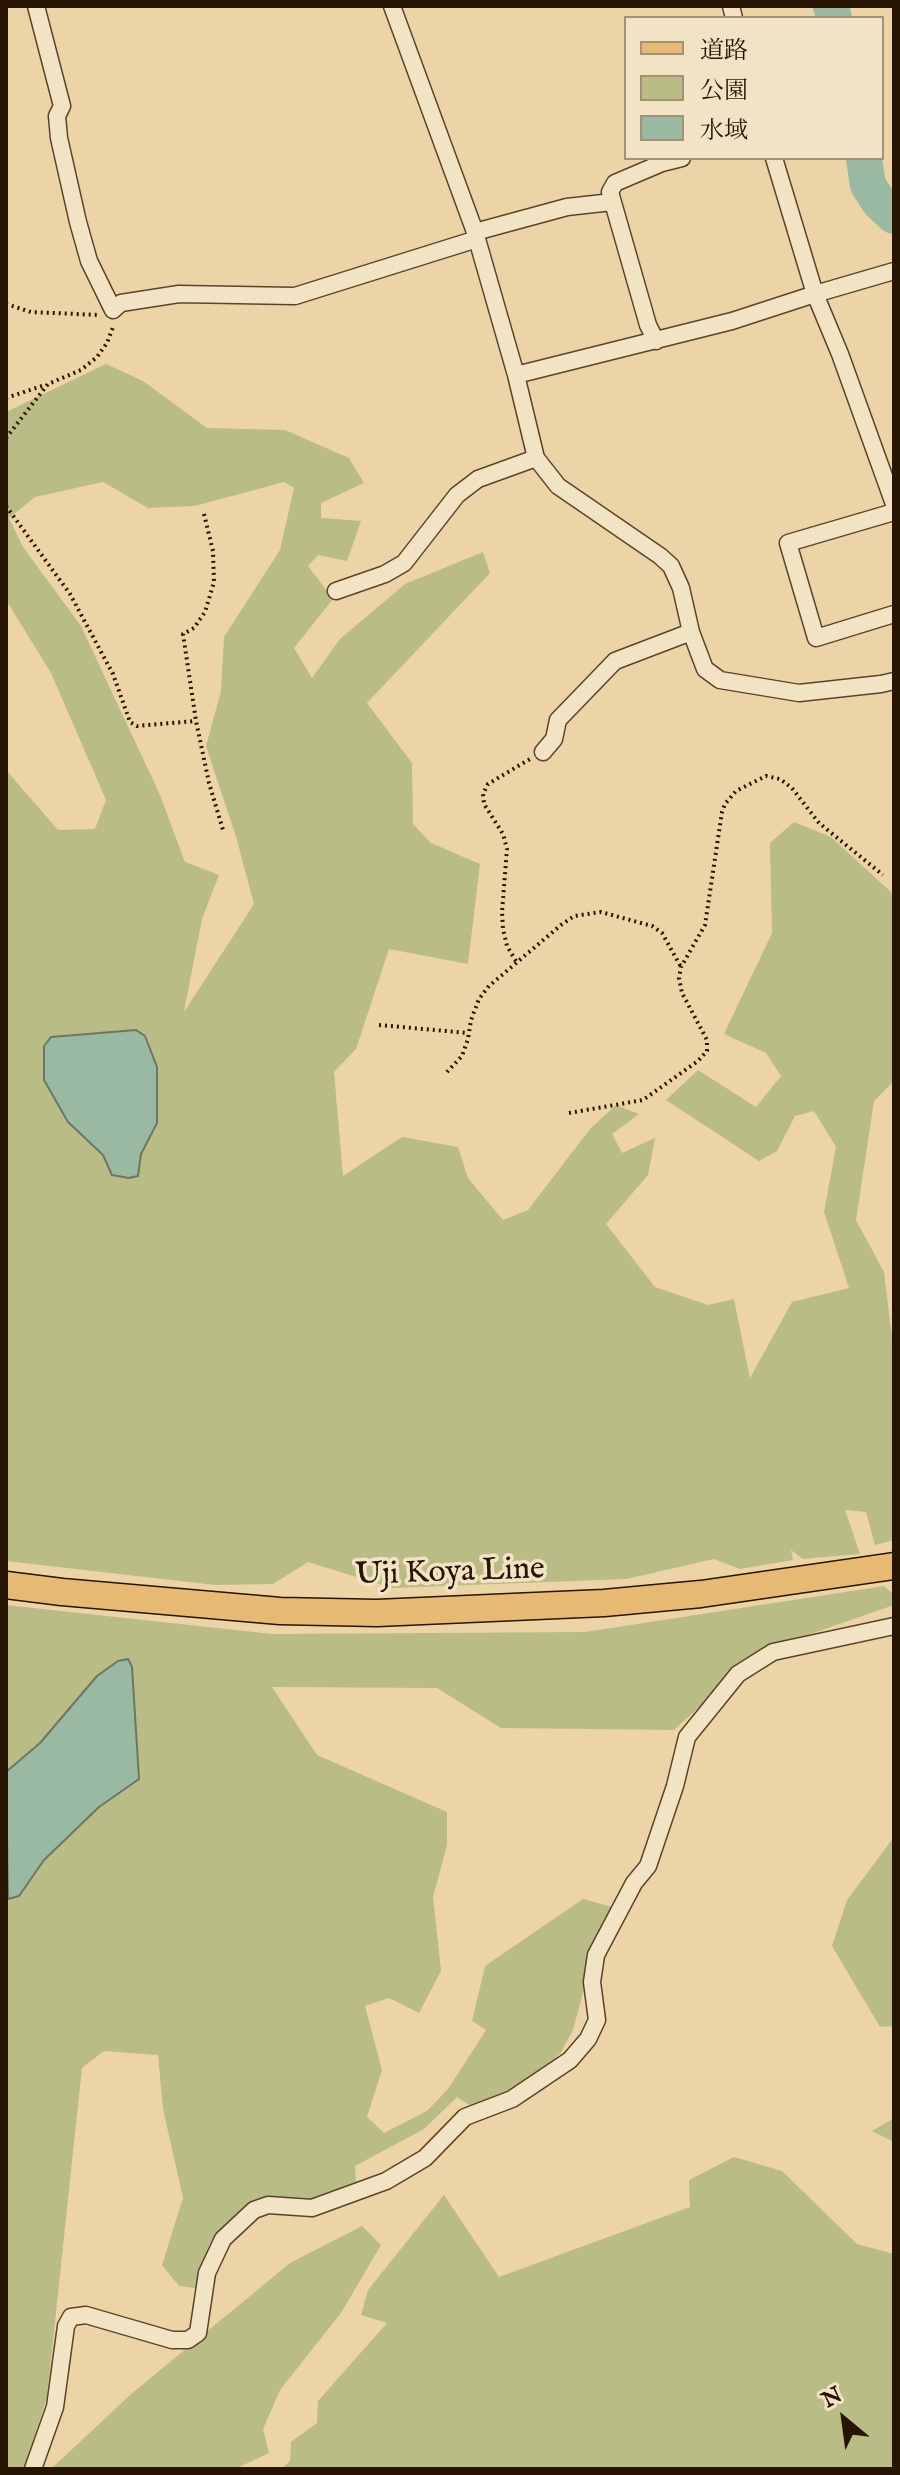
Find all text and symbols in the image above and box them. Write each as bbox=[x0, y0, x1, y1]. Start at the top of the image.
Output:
legend bbox=[624, 16, 884, 160]
text: 道路 bbox=[700, 36, 748, 67]
text: 公園 bbox=[700, 76, 748, 107]
text: 水域 bbox=[700, 116, 748, 147]
street label: Uji Koya Line bbox=[355, 1552, 545, 1596]
north arrow bbox=[804, 2379, 884, 2459]
text: N bbox=[817, 2381, 847, 2415]

